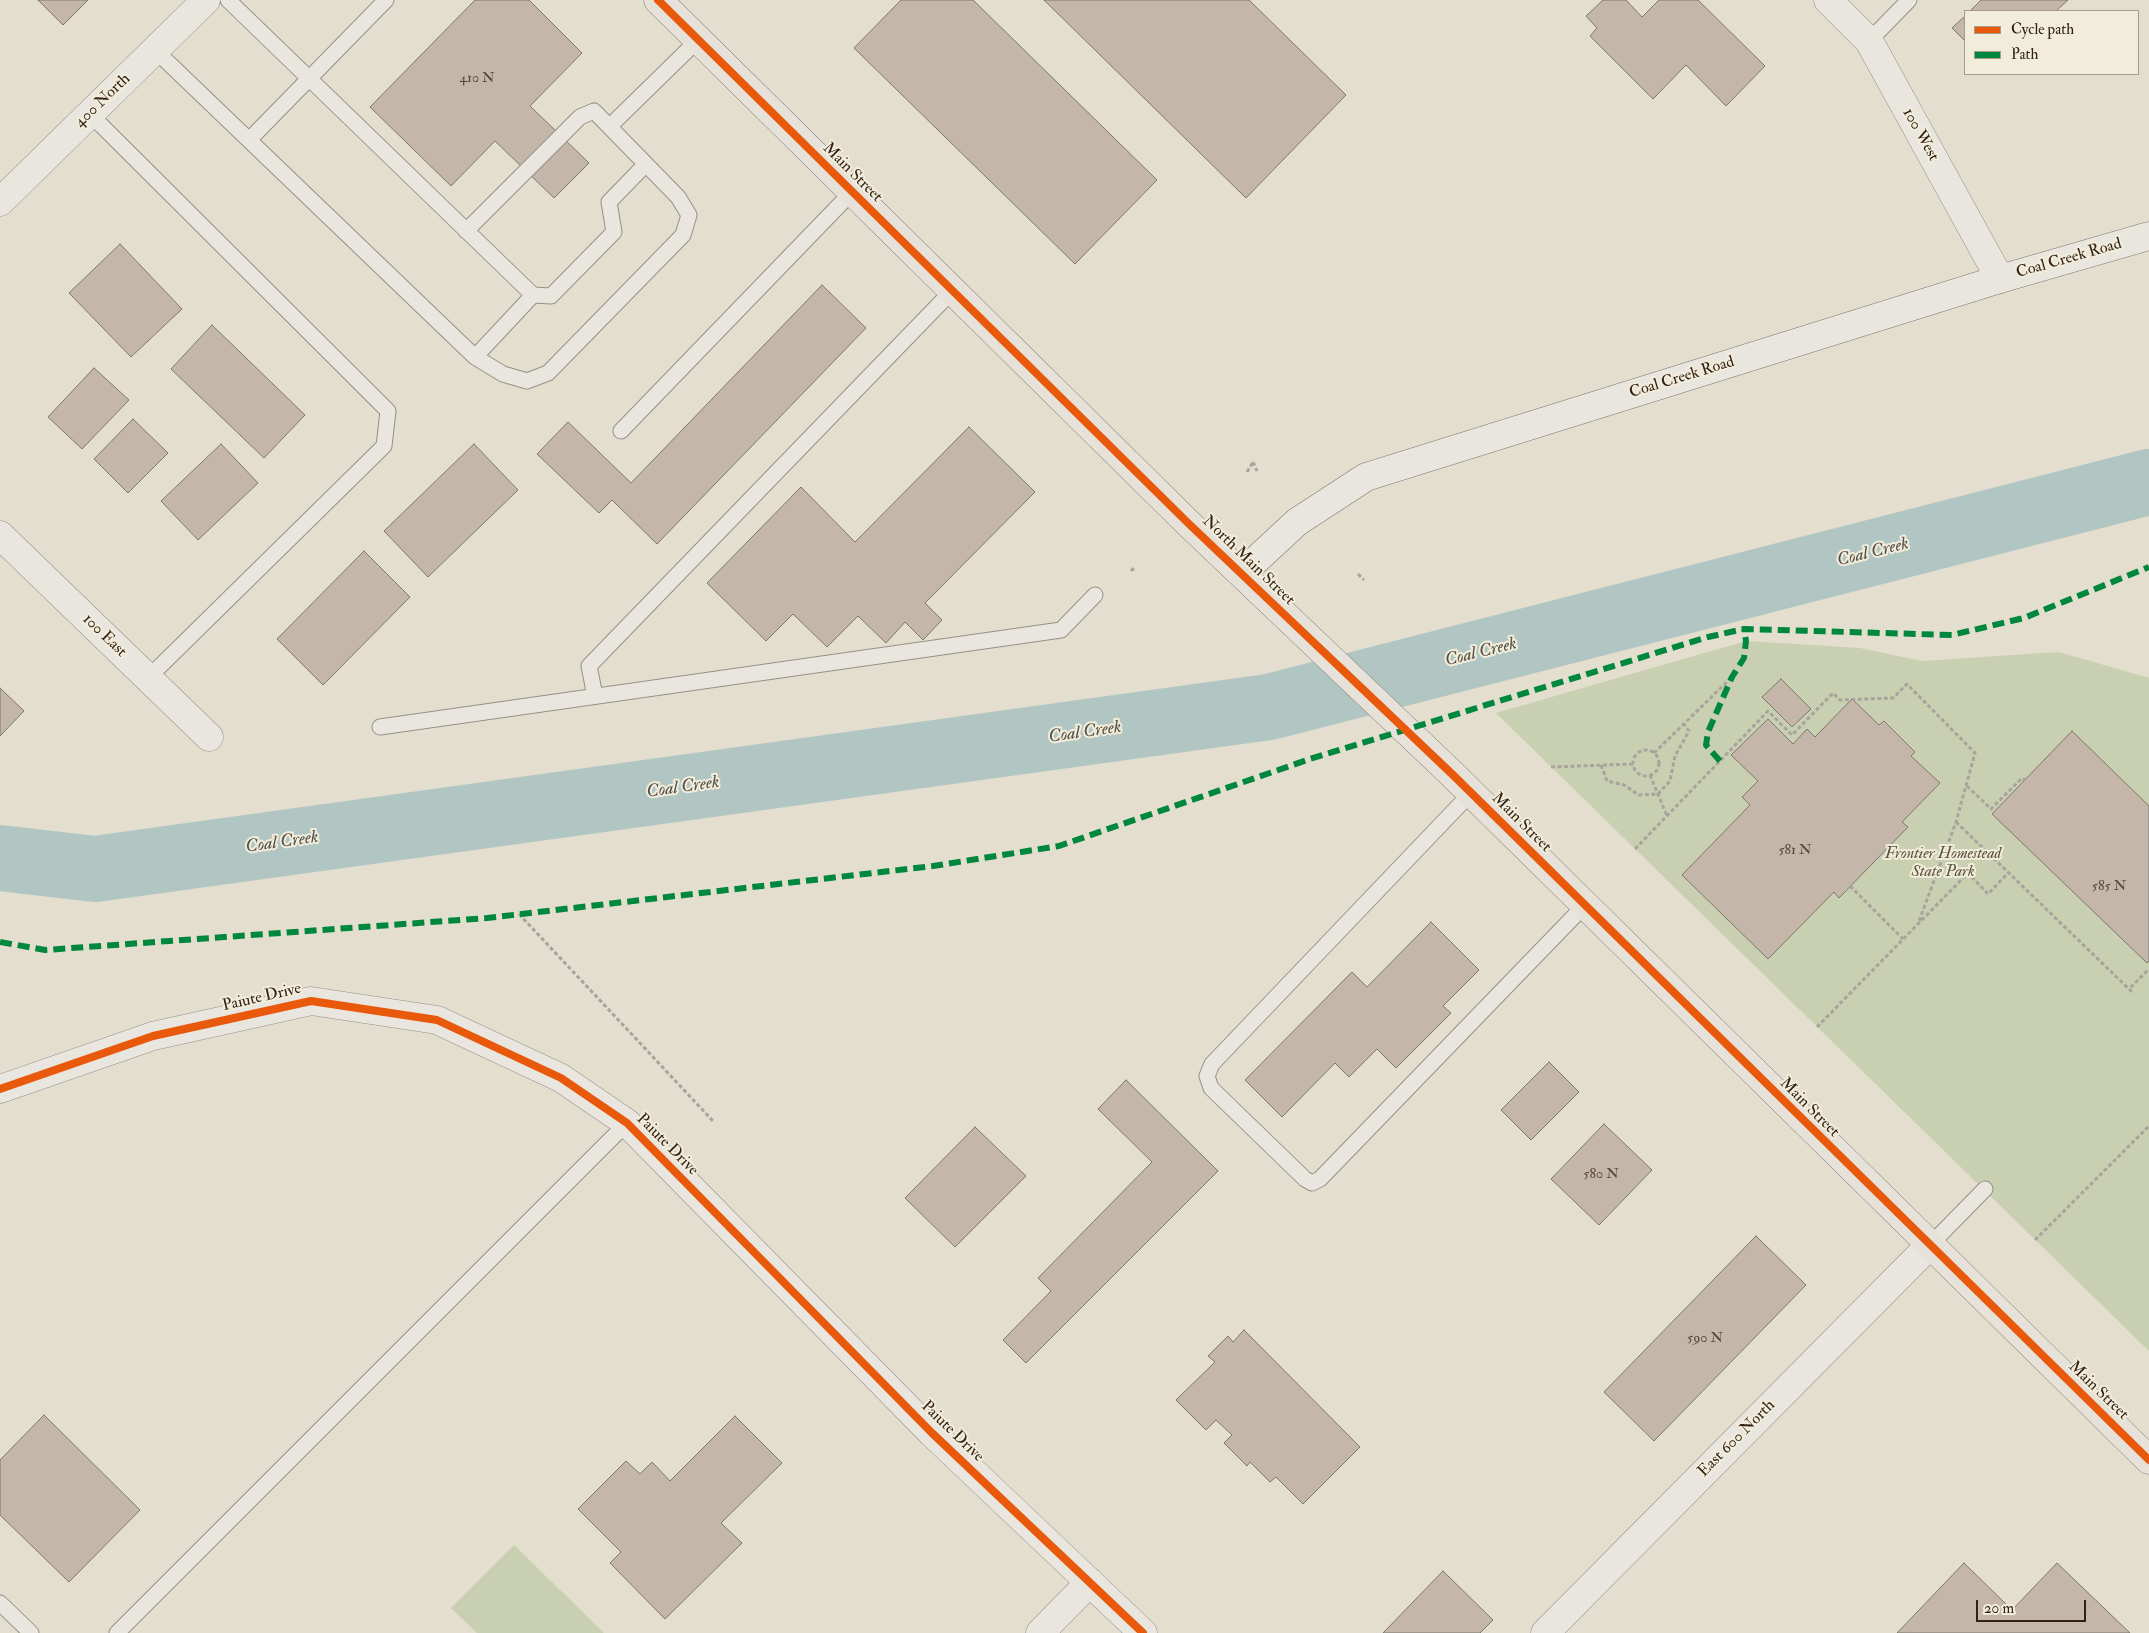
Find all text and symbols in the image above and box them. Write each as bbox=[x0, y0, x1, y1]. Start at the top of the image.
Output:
legend bbox=[1964, 10, 2139, 75]
text: Cycle path bbox=[2011, 20, 2074, 39]
text: Path bbox=[2011, 45, 2038, 64]
street label: 400 North bbox=[71, 70, 135, 132]
house number: 410 N bbox=[459, 71, 495, 87]
street label: 100 West bbox=[1898, 105, 1942, 165]
street label: Main Street bbox=[818, 139, 886, 207]
street label: Coal Creek Road bbox=[2014, 235, 2124, 283]
street label: Coal Creek Road bbox=[1627, 353, 1737, 403]
street label: North Main Street bbox=[1198, 512, 1298, 610]
water label: Coal Creek bbox=[1835, 534, 1911, 572]
street label: 100 East bbox=[78, 610, 130, 662]
water label: Coal Creek bbox=[1443, 634, 1519, 672]
water label: Coal Creek bbox=[1047, 717, 1123, 749]
water label: Coal Creek bbox=[645, 772, 721, 804]
street label: Main Street bbox=[1487, 789, 1555, 857]
water label: Coal Creek bbox=[244, 827, 320, 859]
house number: 581 N bbox=[1778, 843, 1812, 859]
park label: Frontier Homestead State Park bbox=[1885, 845, 2001, 883]
house number: 585 N bbox=[2092, 879, 2126, 895]
street label: Paiute Drive bbox=[221, 980, 303, 1016]
street label: Main Street bbox=[1775, 1074, 1843, 1142]
street label: Paiute Drive bbox=[632, 1110, 702, 1180]
house number: 580 N bbox=[1583, 1167, 1619, 1183]
house number: 590 N bbox=[1687, 1331, 1723, 1347]
street label: Main Street bbox=[2064, 1358, 2132, 1424]
street label: East 600 North bbox=[1694, 1396, 1780, 1482]
street label: Paiute Drive bbox=[917, 1397, 987, 1467]
scale bar bbox=[1979, 1590, 2089, 1622]
text: 20 m bbox=[1984, 1599, 2014, 1618]

